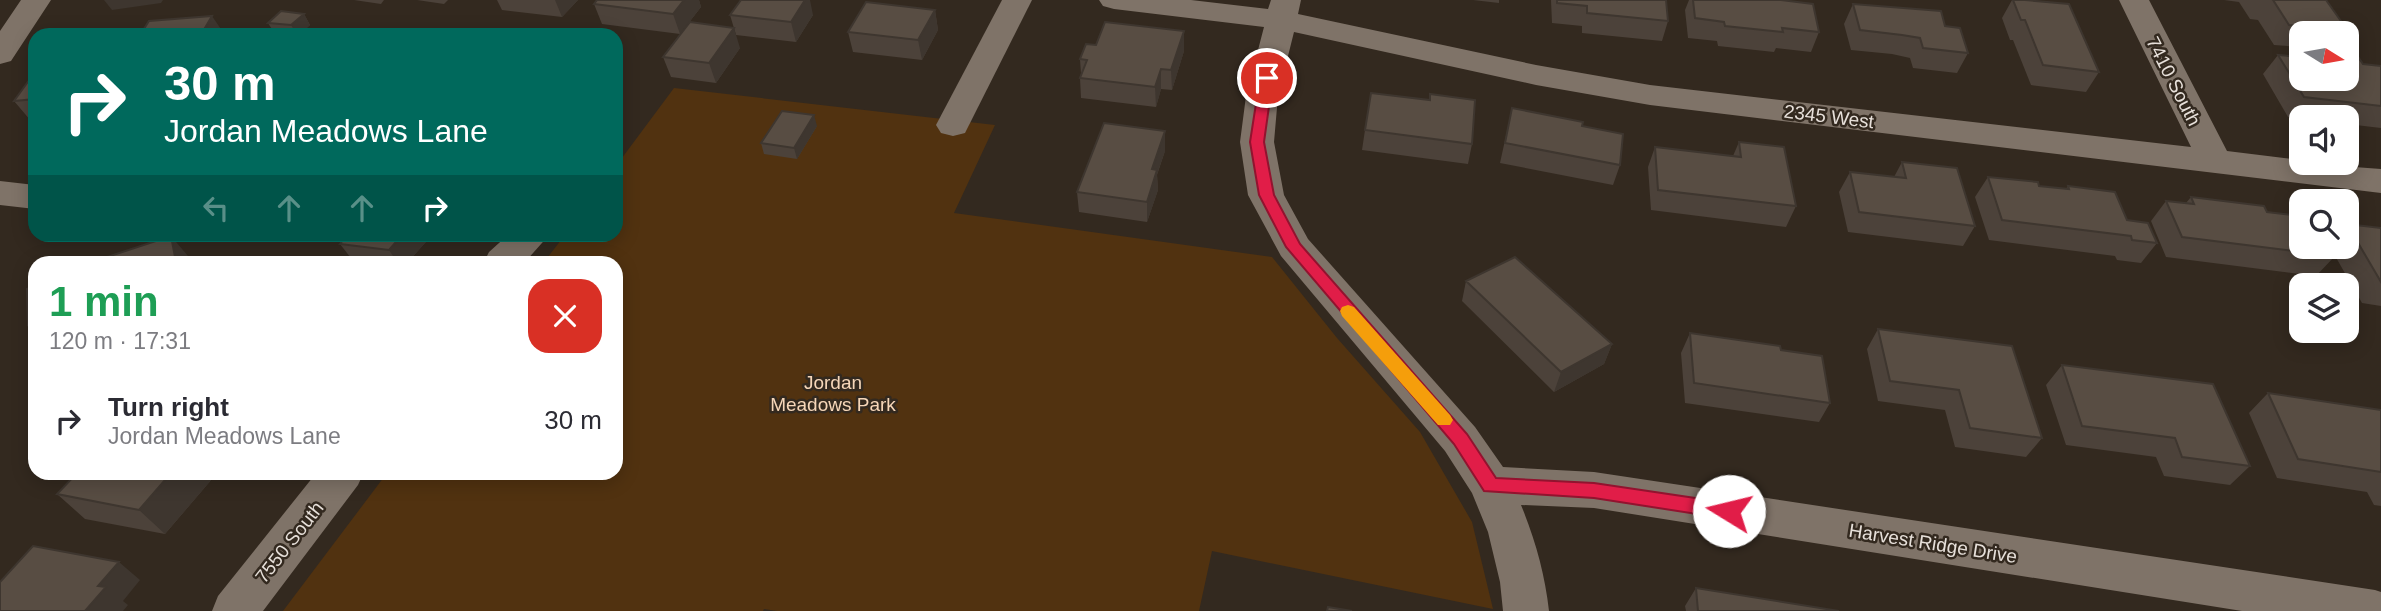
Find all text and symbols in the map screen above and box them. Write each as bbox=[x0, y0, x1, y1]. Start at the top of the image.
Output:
north arrow bbox=[2289, 21, 2359, 91]
map controls bbox=[2289, 21, 2359, 343]
street label: 7410 South bbox=[2142, 33, 2205, 129]
pin bbox=[1237, 48, 1297, 108]
icon: right bbox=[49, 56, 140, 147]
text: 30 m bbox=[164, 56, 276, 110]
icon: arrive bbox=[1248, 59, 1286, 97]
street label: 2345 West bbox=[1783, 101, 1876, 133]
button: sound bbox=[2289, 105, 2359, 175]
text: Jordan Meadows Lane bbox=[164, 113, 488, 149]
icon: left bbox=[197, 189, 235, 227]
icon: ahead bbox=[270, 189, 308, 227]
icon: ahead bbox=[343, 189, 381, 227]
icon: right bbox=[416, 189, 454, 227]
button: search bbox=[2289, 189, 2359, 259]
button: layers bbox=[2289, 273, 2359, 343]
text: 1 min bbox=[49, 278, 159, 325]
button: close bbox=[528, 279, 602, 353]
text: 120 m · 17:31 bbox=[49, 328, 191, 354]
park label: Jordan Meadows Park bbox=[770, 372, 896, 415]
text: Turn right bbox=[108, 392, 229, 422]
icon: right bbox=[49, 402, 87, 440]
text: 30 m bbox=[544, 405, 602, 435]
text: Jordan Meadows Lane bbox=[108, 423, 341, 449]
position arrow bbox=[1692, 474, 1766, 548]
street label: 7550 South bbox=[251, 498, 328, 587]
street label: Harvest Ridge Drive bbox=[1847, 520, 2019, 567]

